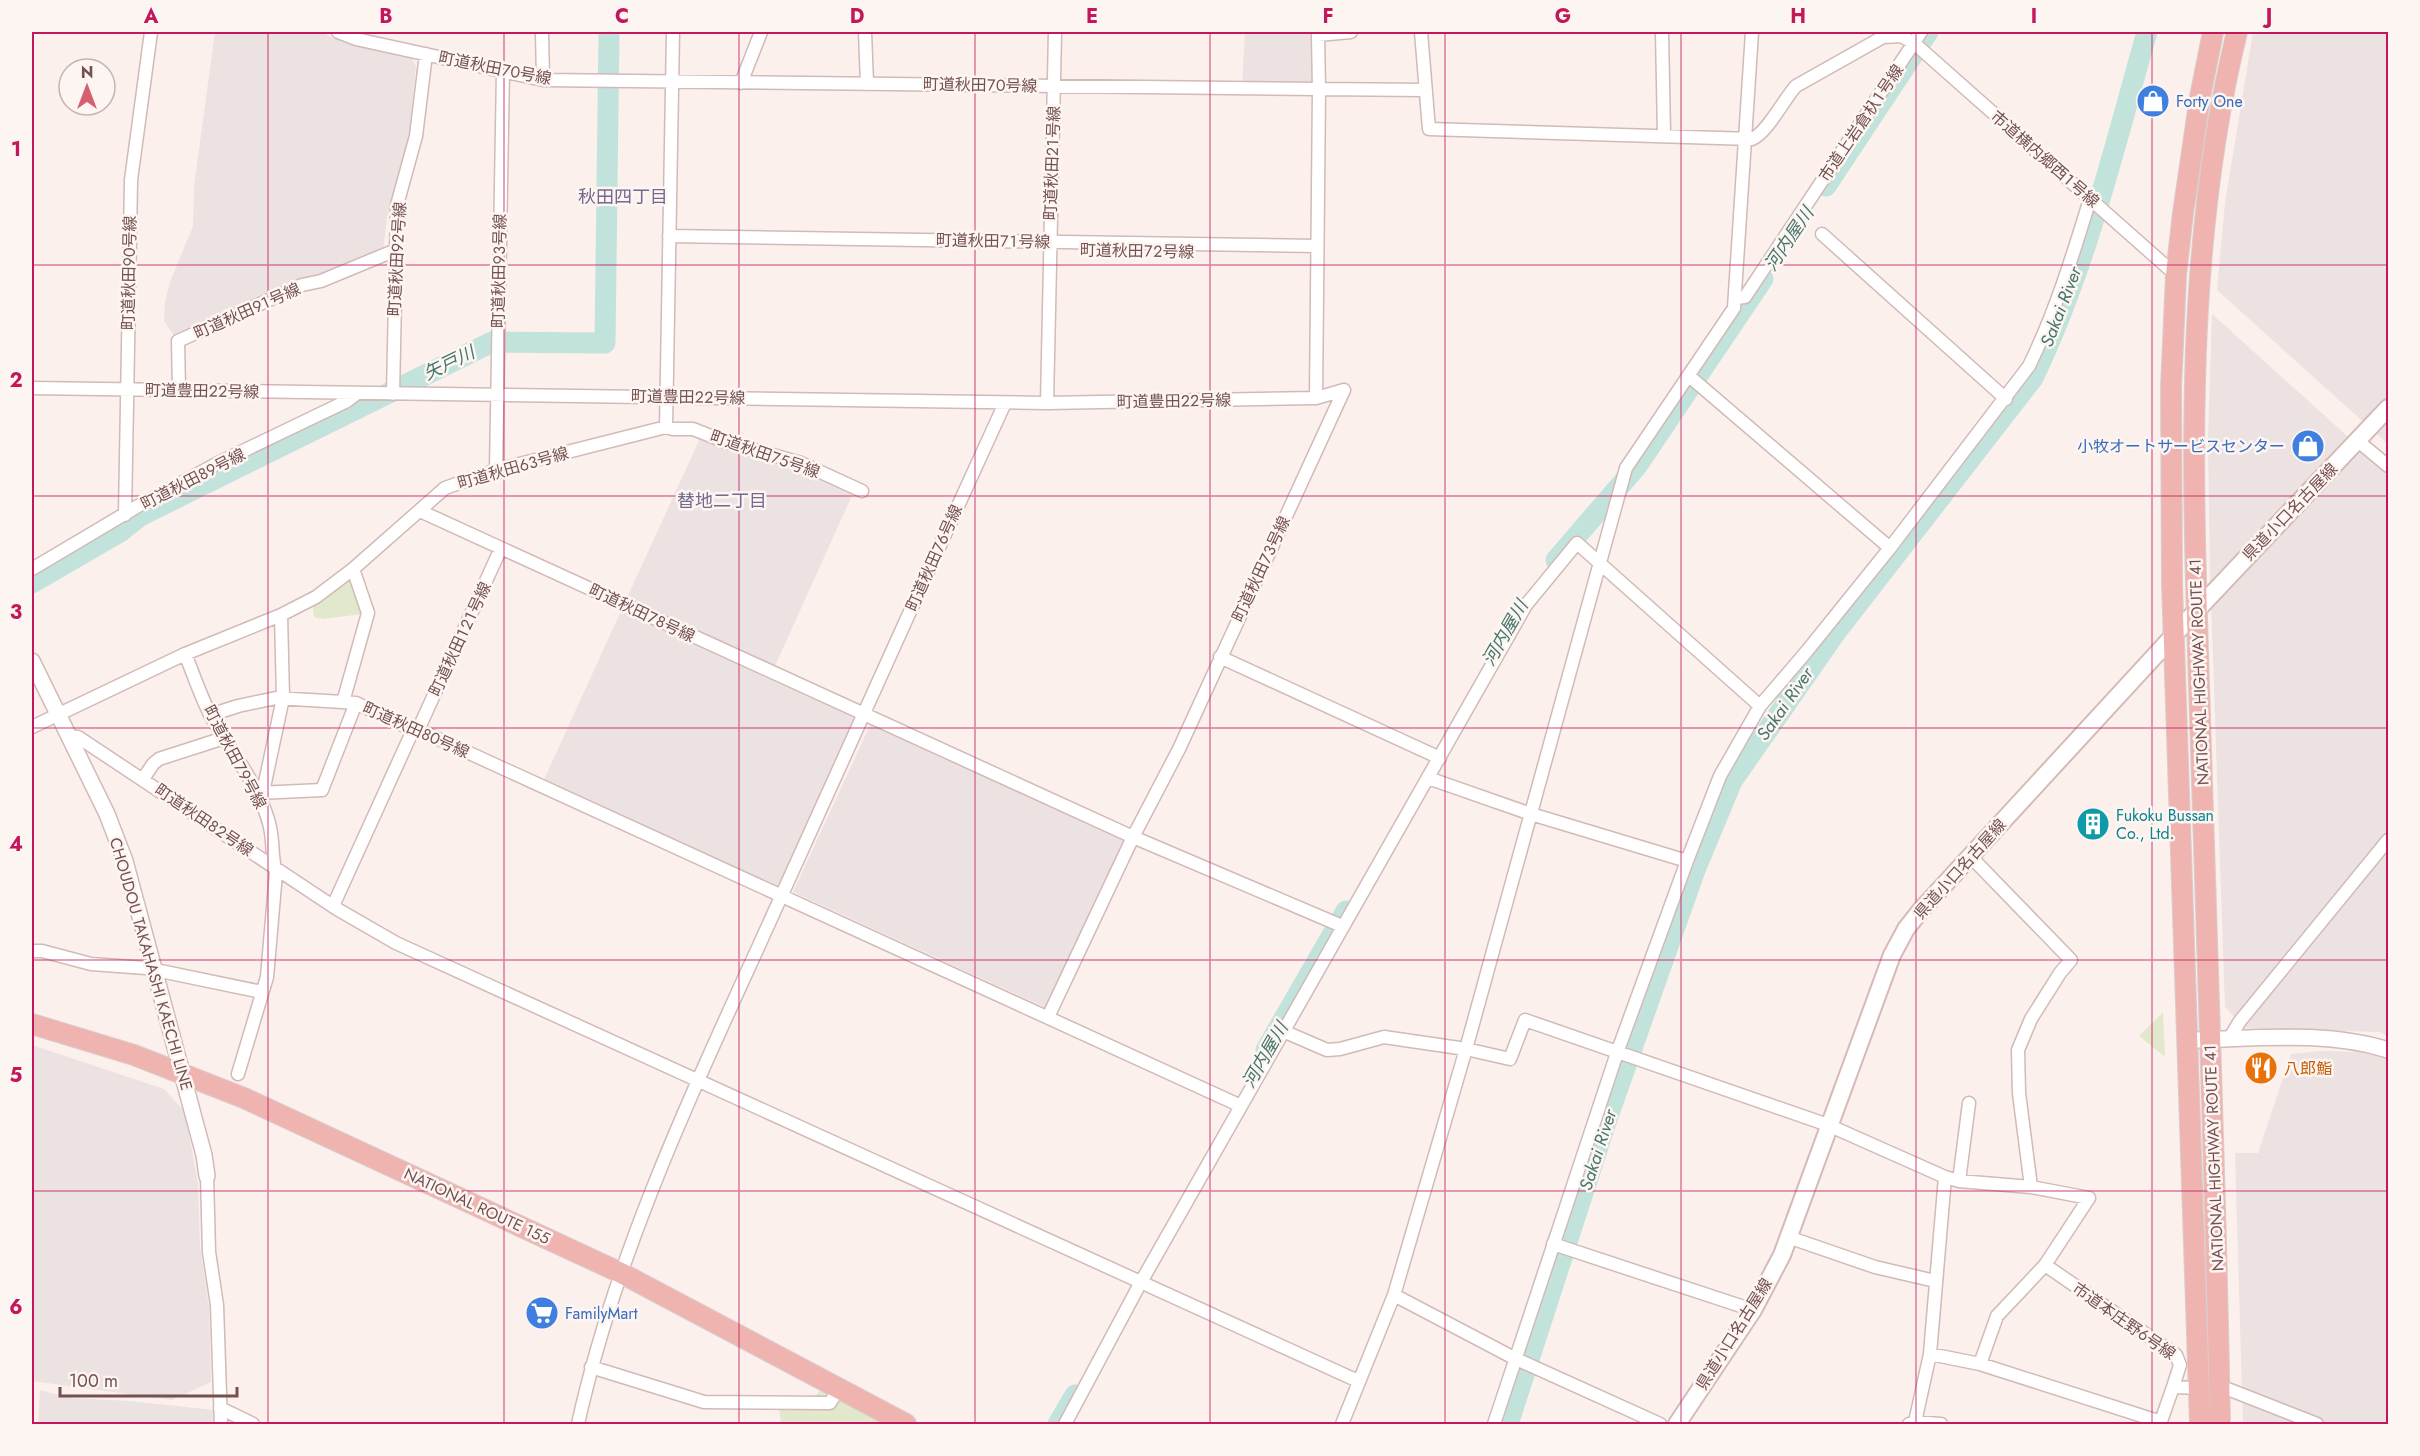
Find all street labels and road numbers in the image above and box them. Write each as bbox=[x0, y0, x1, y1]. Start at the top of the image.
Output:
street label: 町道秋田７０号線 bbox=[437, 46, 553, 90]
street label: 市道上岩倉杁１号線 bbox=[1813, 60, 1909, 186]
street label: 町道秋田７０号線 bbox=[923, 73, 1037, 97]
street label: 町道秋田２１号線 bbox=[1039, 105, 1065, 221]
street label: 市道横内郷西１号線 bbox=[1986, 105, 2104, 213]
street label: 町道秋田９２号線 bbox=[383, 201, 411, 317]
street label: 町道秋田９３号線 bbox=[487, 214, 511, 328]
street label: 町道秋田９０号線 bbox=[117, 216, 141, 330]
street label: 町道秋田７１号線 bbox=[936, 229, 1050, 253]
street label: 町道秋田７２号線 bbox=[1080, 239, 1194, 263]
street label: 町道秋田９１号線 bbox=[190, 277, 304, 345]
street label: 町道豊田２２号線 bbox=[145, 379, 259, 403]
street label: 町道豊田２２号線 bbox=[631, 385, 745, 409]
street label: 町道豊田２２号線 bbox=[1117, 389, 1231, 413]
street label: 町道秋田７５号線 bbox=[707, 424, 823, 484]
street label: 町道秋田６３号線 bbox=[455, 441, 571, 495]
street label: 町道秋田８９号線 bbox=[137, 443, 249, 515]
street label: 県道小口名古屋線 bbox=[2237, 458, 2343, 566]
street label: 町道秋田７６号線 bbox=[900, 501, 968, 615]
street label: 町道秋田７３号線 bbox=[1226, 512, 1296, 626]
street label: NATIONAL HIGHWAY ROUTE 41 bbox=[2184, 558, 2214, 786]
street label: 町道秋田１２１号線 bbox=[423, 578, 497, 700]
street label: 町道秋田７８号線 bbox=[585, 578, 699, 648]
street label: 町道秋田８０号線 bbox=[359, 696, 473, 764]
street label: 町道秋田７９号線 bbox=[198, 701, 272, 813]
street label: 町道秋田８２号線 bbox=[150, 778, 258, 862]
street label: 県道小口名古屋線 bbox=[1909, 814, 2011, 924]
street label: CHOUDOU TAKAHASHI KAECHI LINE bbox=[104, 835, 198, 1093]
street label: NATIONAL HIGHWAY ROUTE 41 bbox=[2199, 1044, 2229, 1272]
street label: NATIONAL ROUTE 155 bbox=[400, 1162, 554, 1250]
street label: 県道小口名古屋線 bbox=[1690, 1274, 1778, 1394]
street label: 市道本庄野６号線 bbox=[2068, 1277, 2180, 1365]

